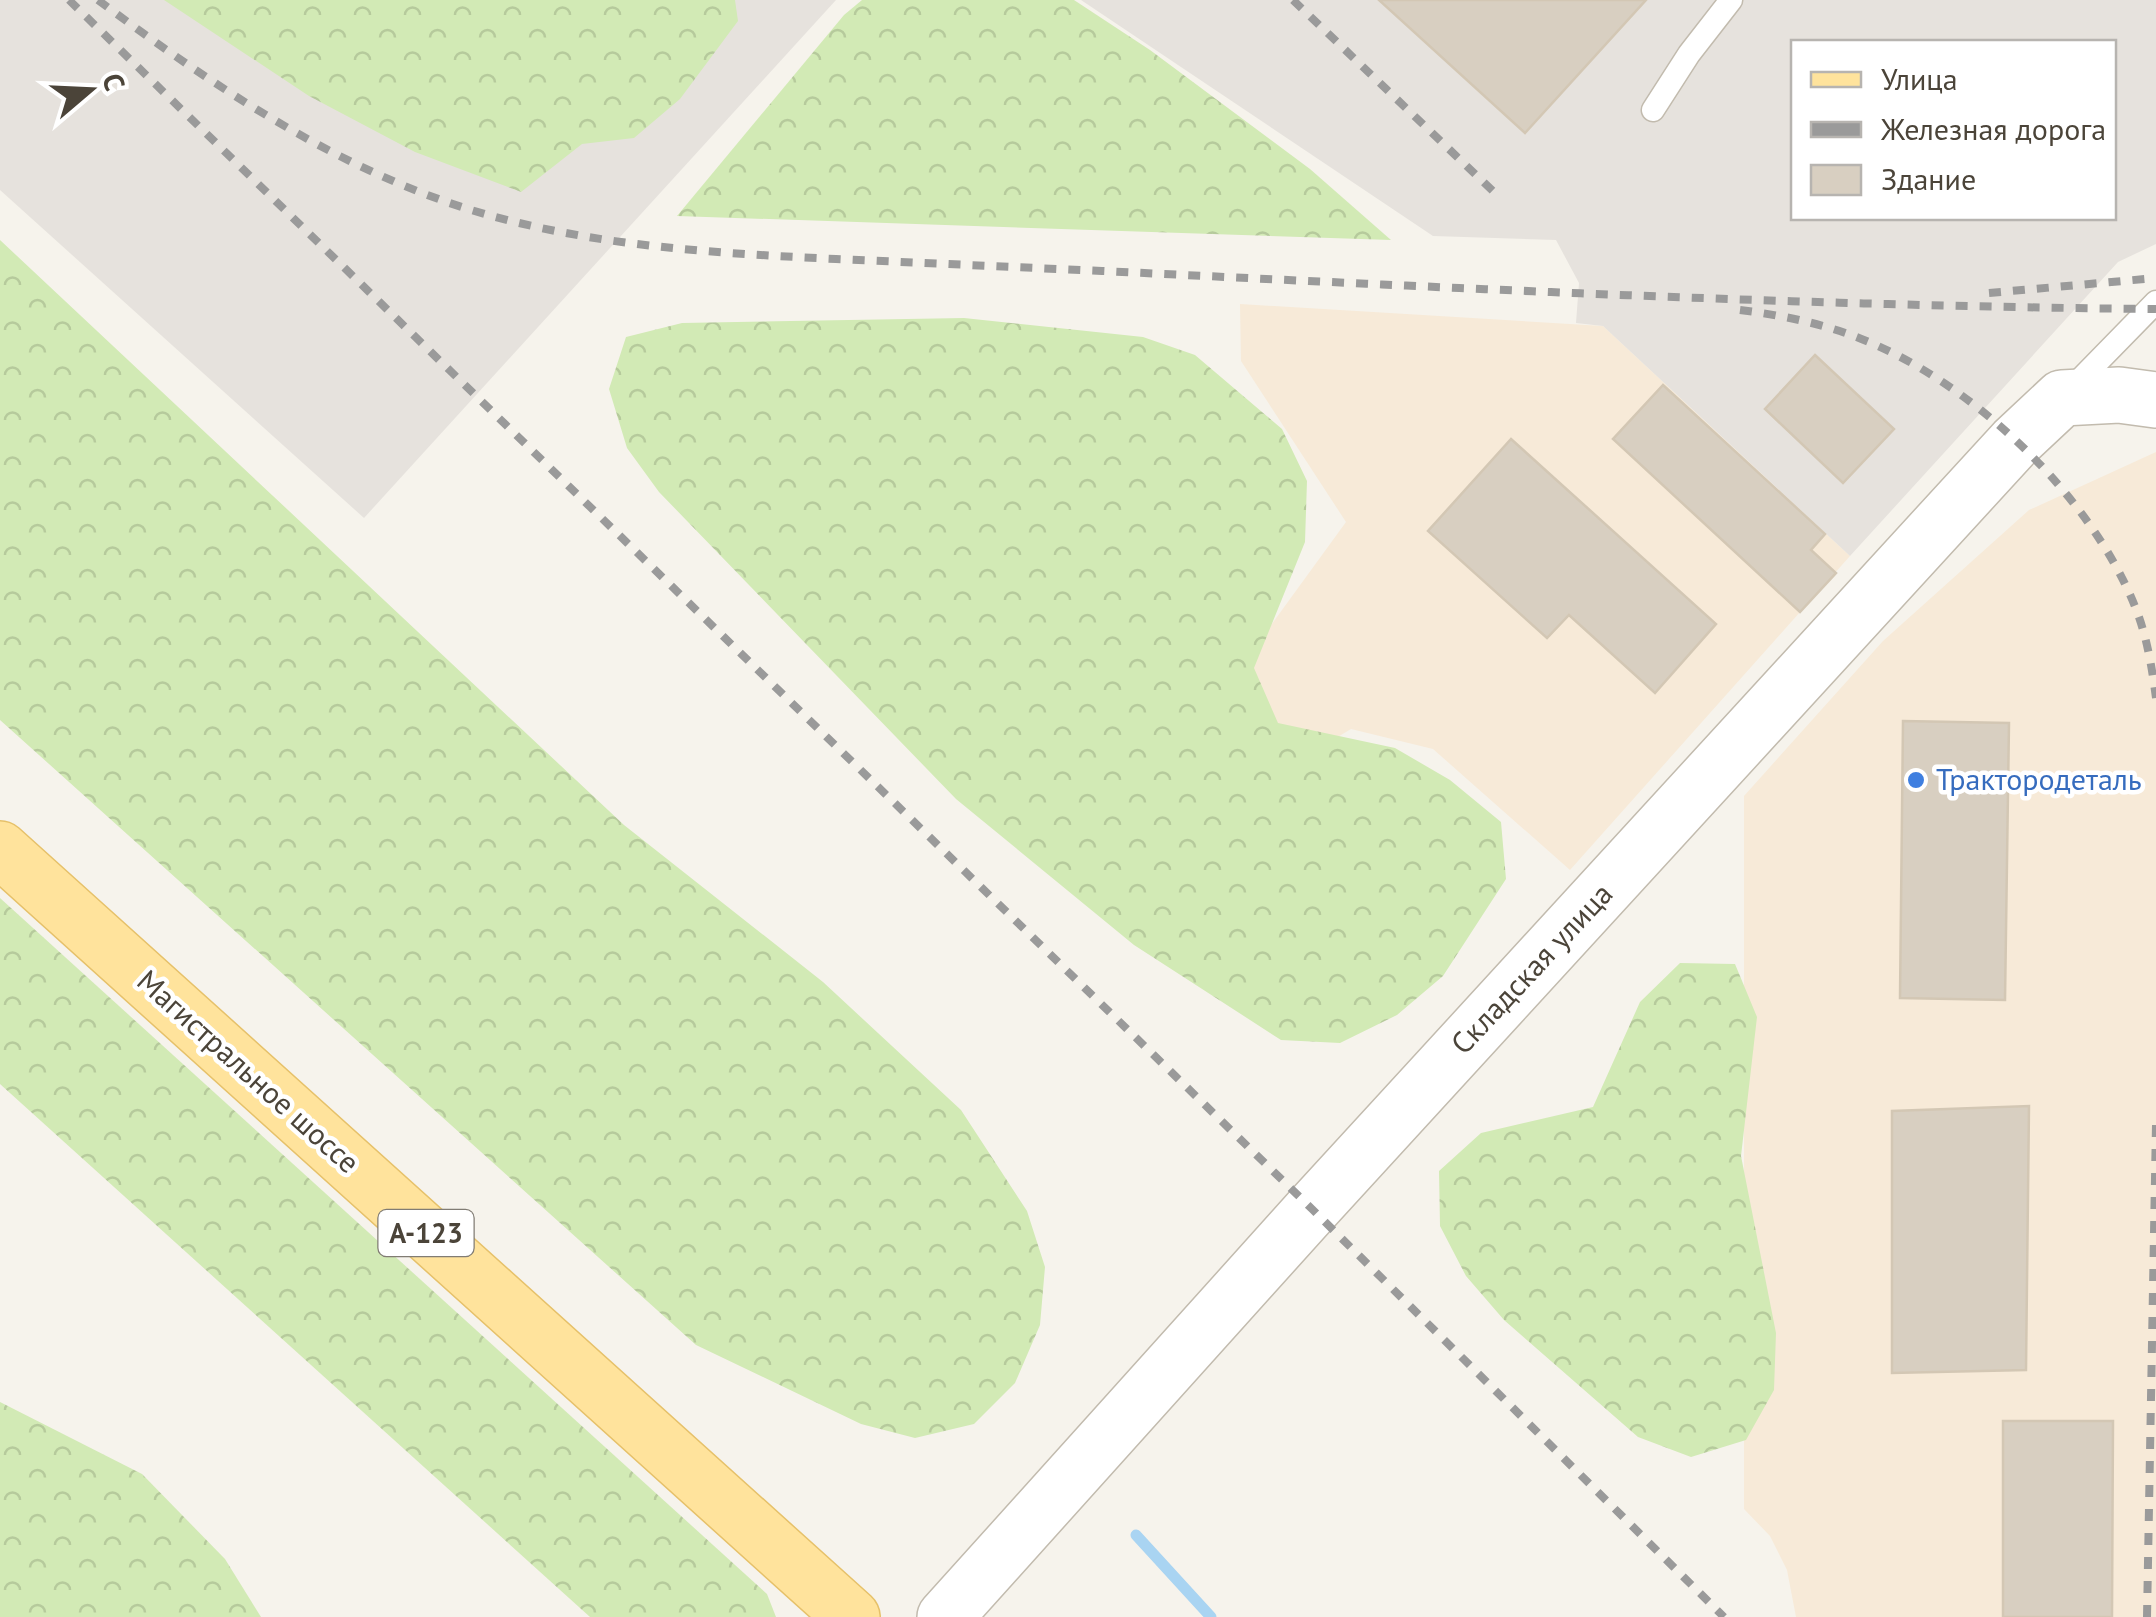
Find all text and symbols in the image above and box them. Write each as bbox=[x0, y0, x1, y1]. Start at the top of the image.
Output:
north arrow bbox=[40, 40, 140, 140]
legend bbox=[1791, 40, 2116, 220]
text: Улица bbox=[1881, 59, 1958, 98]
text: С bbox=[94, 68, 134, 95]
text: Железная дорога bbox=[1880, 109, 2106, 148]
text: Здание bbox=[1881, 159, 1976, 198]
place label: Трактородеталь bbox=[1936, 759, 2142, 798]
marker: Трактородеталь bbox=[1905, 769, 1927, 791]
street label: Складская улица bbox=[1442, 874, 1620, 1062]
street label: Магистральное шоссе bbox=[130, 961, 368, 1181]
road number: А-123 bbox=[378, 1210, 474, 1256]

